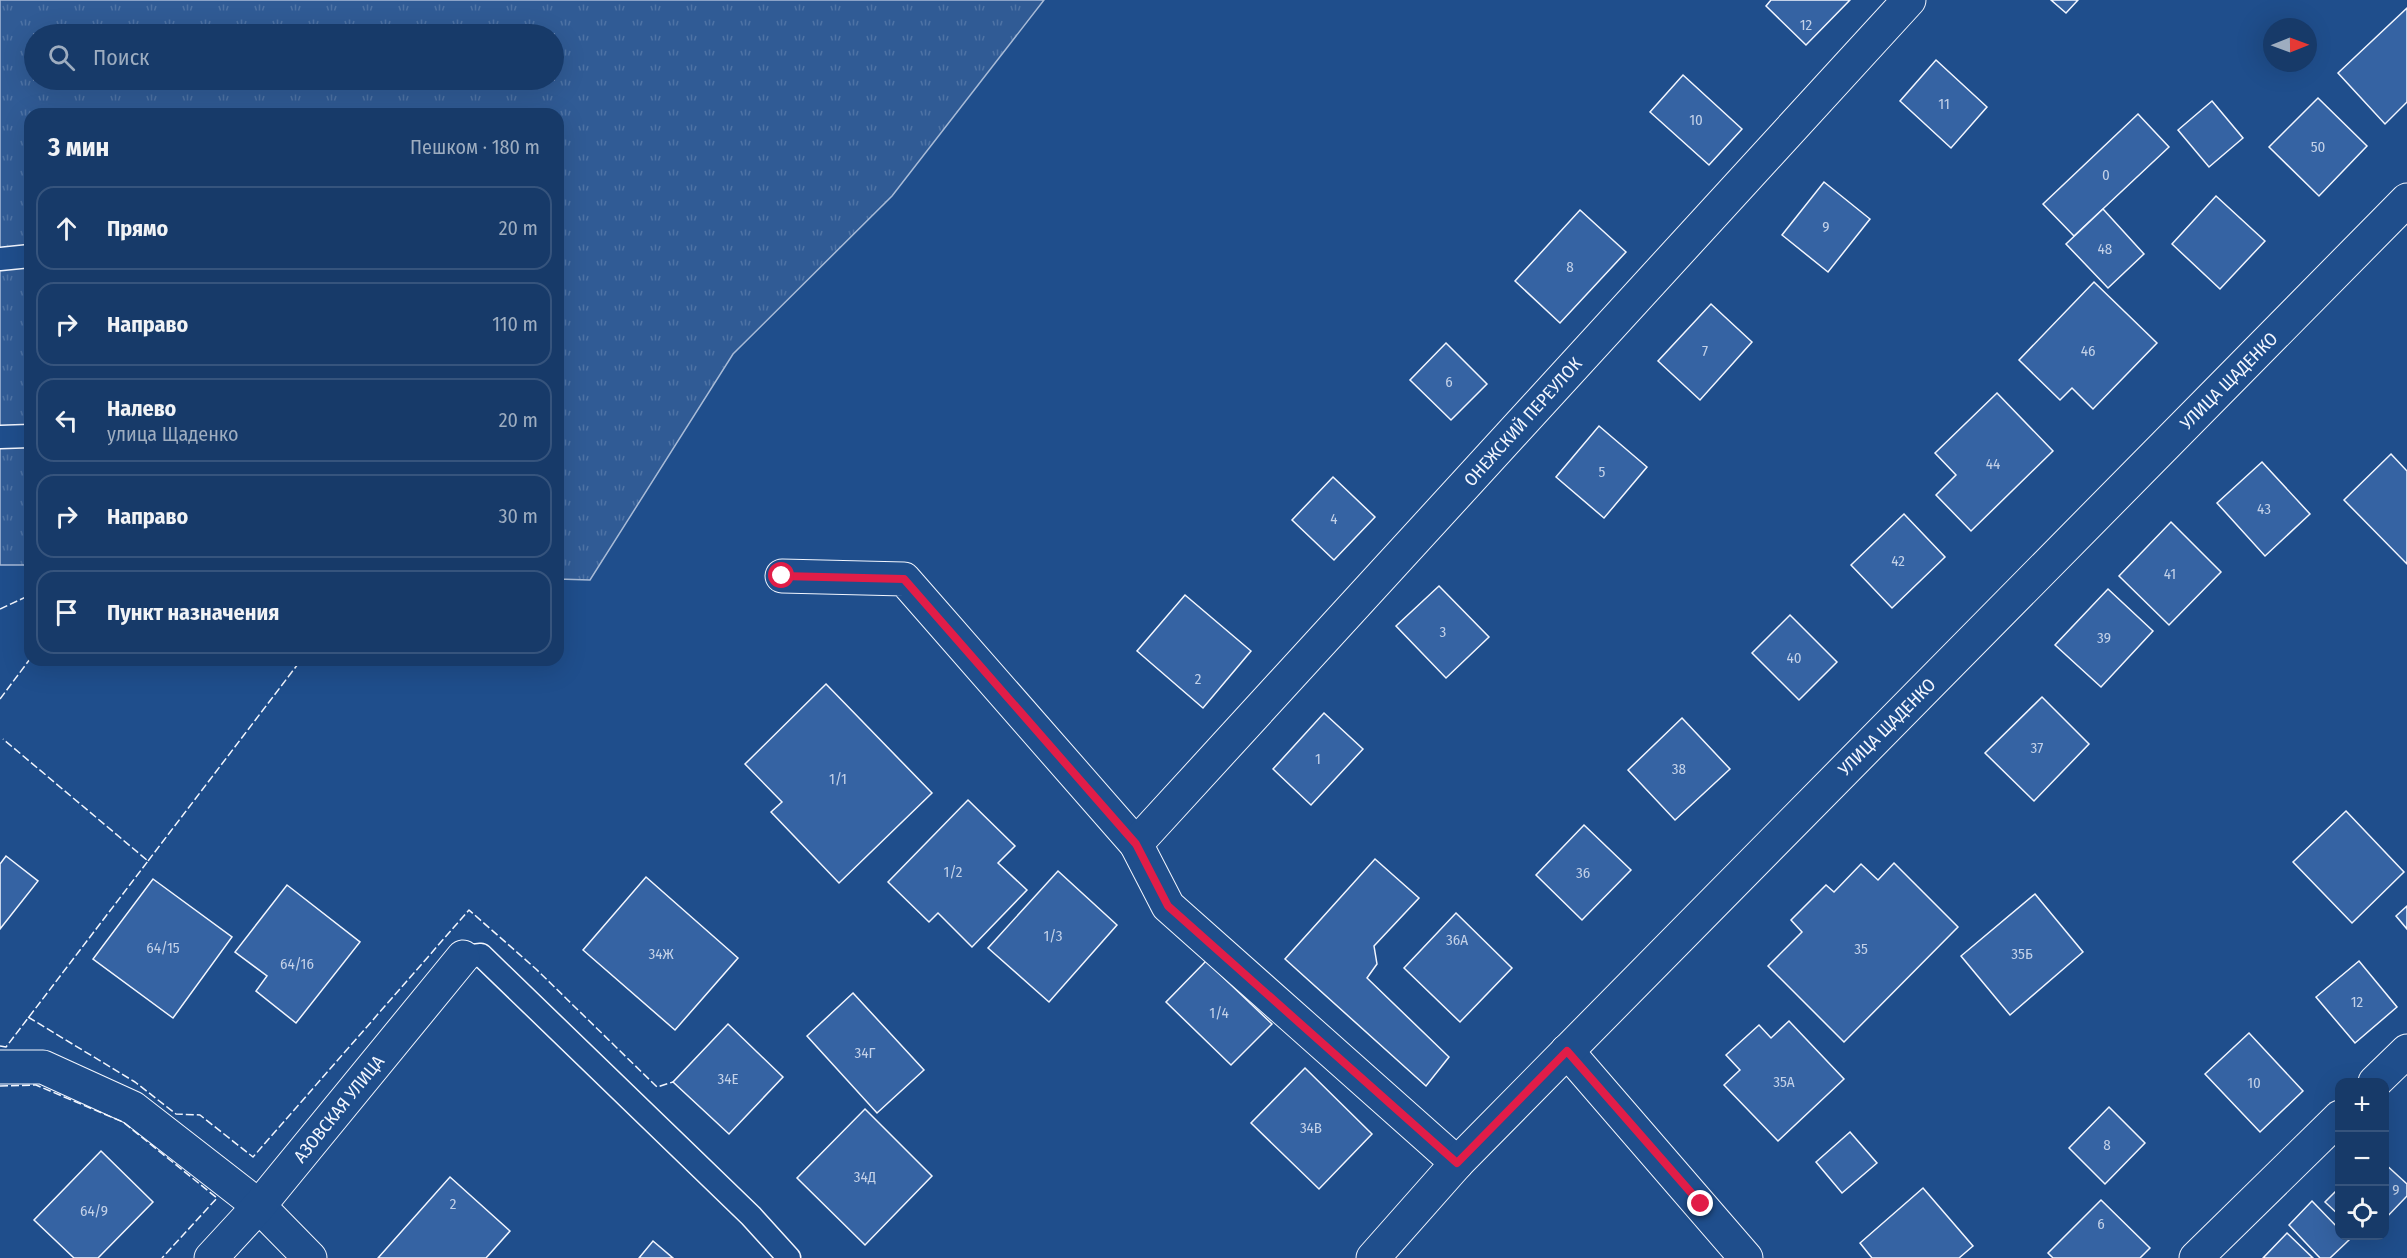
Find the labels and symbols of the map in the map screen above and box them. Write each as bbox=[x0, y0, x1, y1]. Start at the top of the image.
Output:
house number: 12 bbox=[1800, 16, 1813, 34]
north arrow bbox=[2263, 18, 2317, 72]
house number: 11 bbox=[1938, 95, 1950, 113]
house number: 10 bbox=[1689, 111, 1703, 129]
house number: 50 bbox=[2311, 138, 2325, 156]
house number: 0 bbox=[2102, 166, 2110, 184]
house number: 9 bbox=[1822, 218, 1830, 236]
house number: 48 bbox=[2098, 240, 2112, 258]
house number: 8 bbox=[1566, 258, 1574, 276]
street label: УЛИЦА ЩАДЕНКО bbox=[2175, 328, 2282, 435]
house number: 7 bbox=[1702, 342, 1708, 360]
house number: 46 bbox=[2081, 342, 2095, 360]
street label: ОНЕЖСКИЙ ПЕРЕУЛОК bbox=[1459, 353, 1587, 491]
house number: 6 bbox=[1445, 373, 1453, 391]
house number: 44 bbox=[1986, 455, 2000, 473]
house number: 5 bbox=[1599, 463, 1606, 481]
house number: 43 bbox=[2257, 500, 2271, 518]
house number: 4 bbox=[1330, 510, 1338, 528]
house number: 42 bbox=[1891, 552, 1905, 570]
route start bbox=[768, 562, 794, 588]
house number: 41 bbox=[2164, 565, 2176, 583]
house number: 3 bbox=[1440, 623, 1447, 641]
house number: 39 bbox=[2097, 629, 2111, 647]
house number: 40 bbox=[1786, 649, 1802, 667]
house number: 2 bbox=[1195, 670, 1202, 688]
street label: УЛИЦА ЩАДЕНКО bbox=[1833, 674, 1940, 781]
house number: 37 bbox=[2031, 739, 2043, 757]
house number: 1 bbox=[1315, 750, 1321, 768]
house number: 38 bbox=[1672, 760, 1686, 778]
house number: 1/1 bbox=[829, 770, 847, 788]
house number: 1/2 bbox=[944, 863, 963, 881]
house number: 36 bbox=[1576, 864, 1590, 882]
house number: 1/3 bbox=[1043, 927, 1063, 945]
house number: 36А bbox=[1446, 931, 1468, 949]
house number: 64/15 bbox=[146, 939, 180, 957]
house number: 35 bbox=[1854, 940, 1868, 958]
house number: 34Ж bbox=[648, 945, 674, 963]
house number: 35Б bbox=[2011, 945, 2033, 963]
house number: 64/16 bbox=[280, 955, 314, 973]
house number: 12 bbox=[2351, 993, 2364, 1011]
house number: 1/4 bbox=[1209, 1004, 1229, 1022]
house number: 34Г bbox=[855, 1044, 876, 1062]
street label: АЗОВСКАЯ УЛИЦА bbox=[289, 1050, 389, 1167]
house number: 34Е bbox=[718, 1070, 739, 1088]
house number: 35А bbox=[1773, 1073, 1795, 1091]
house number: 10 bbox=[2247, 1074, 2261, 1092]
house number: 34В bbox=[1300, 1119, 1322, 1137]
house number: 8 bbox=[2103, 1136, 2111, 1154]
house number: 34Д bbox=[854, 1168, 876, 1186]
house number: 9 bbox=[2392, 1181, 2400, 1199]
route end bbox=[1687, 1190, 1713, 1216]
house number: 2 bbox=[450, 1195, 457, 1213]
house number: 64/9 bbox=[80, 1202, 108, 1220]
house number: 6 bbox=[2097, 1215, 2105, 1233]

